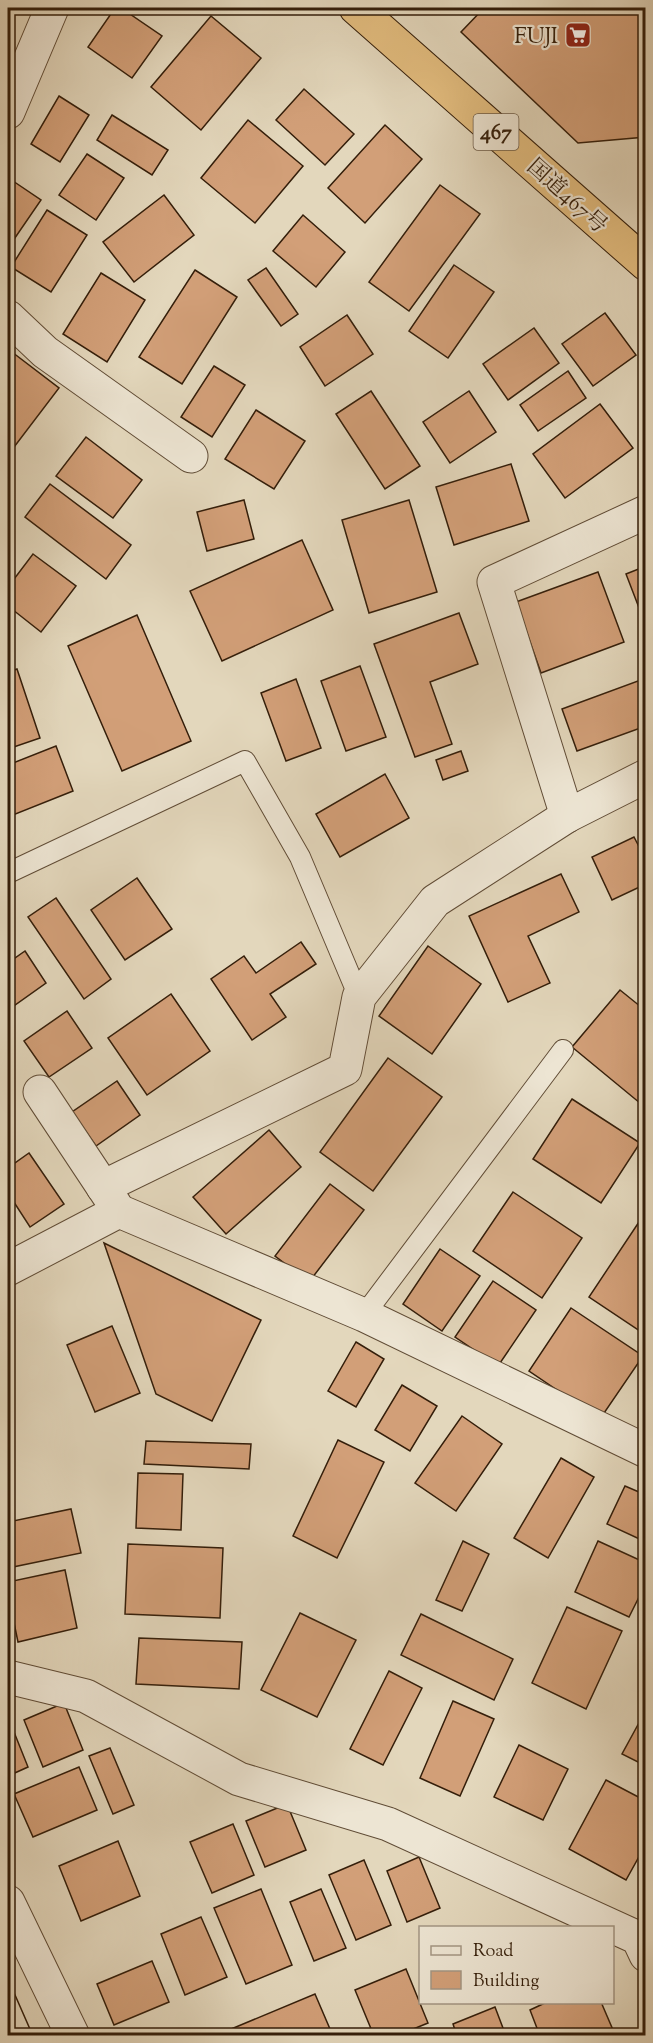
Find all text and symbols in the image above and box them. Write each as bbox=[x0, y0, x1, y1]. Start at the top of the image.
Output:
supermarket icon: FUJI bbox=[563, 20, 593, 50]
place label: FUJI bbox=[514, 22, 558, 54]
road number: 467 bbox=[474, 114, 518, 150]
street label: 国道467号 bbox=[519, 152, 613, 242]
legend bbox=[419, 1926, 614, 2004]
text: Road bbox=[473, 1939, 513, 1965]
text: Building bbox=[473, 1969, 539, 1995]

